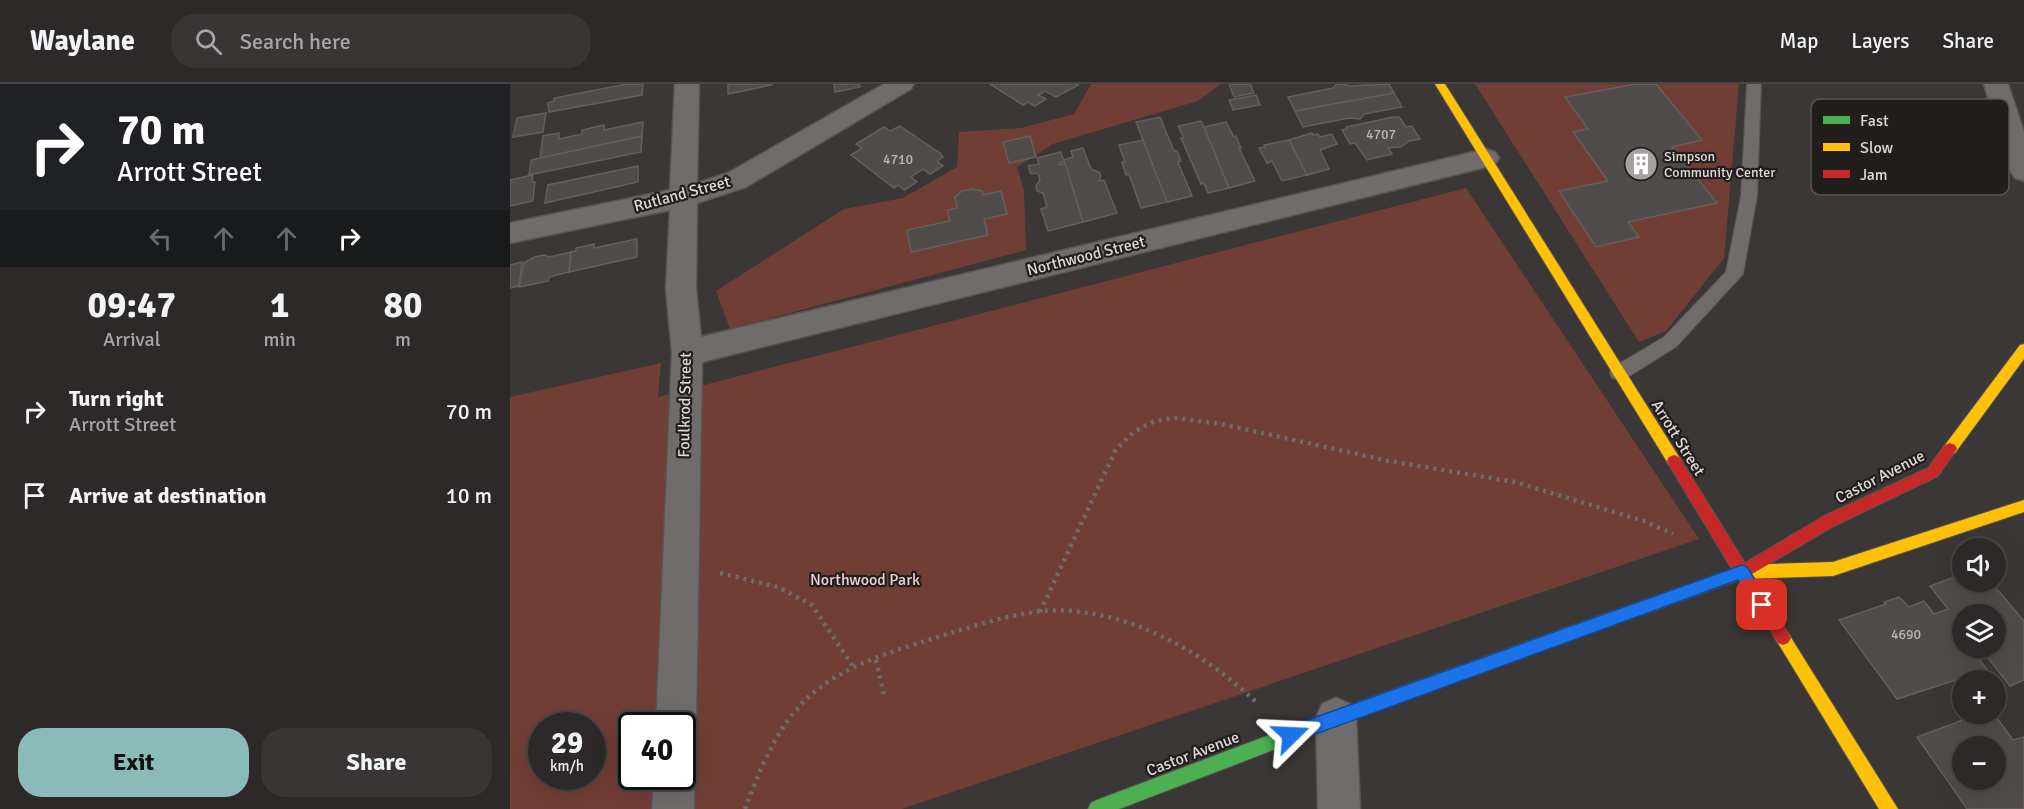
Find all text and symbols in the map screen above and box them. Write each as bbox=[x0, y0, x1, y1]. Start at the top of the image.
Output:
search box bbox=[171, 14, 591, 68]
text: Waylane bbox=[30, 24, 135, 58]
icon: search bbox=[192, 25, 225, 58]
text: Search here bbox=[240, 28, 351, 55]
text: Map bbox=[1780, 28, 1818, 54]
text: Layers bbox=[1851, 28, 1909, 54]
text: Share bbox=[1942, 28, 1994, 54]
legend bbox=[1811, 99, 2009, 195]
text: 70 m bbox=[117, 105, 206, 156]
icon: right bbox=[18, 108, 96, 186]
text: Fast bbox=[1860, 111, 1889, 131]
house number: 4707 bbox=[1366, 126, 1396, 143]
text: Slow bbox=[1860, 138, 1894, 158]
building icon: Simpson Community Center bbox=[1623, 146, 1659, 182]
place label: Simpson Community Center bbox=[1664, 148, 1776, 181]
house number: 4710 bbox=[883, 151, 913, 168]
text: Arrott Street bbox=[117, 156, 262, 189]
text: Jam bbox=[1860, 165, 1888, 185]
street label: Rutland Street bbox=[632, 171, 733, 216]
icon: left bbox=[144, 222, 177, 255]
icon: ahead bbox=[207, 222, 240, 255]
icon: ahead bbox=[270, 222, 303, 255]
icon: right bbox=[333, 222, 366, 255]
street label: Northwood Street bbox=[1025, 232, 1148, 280]
text: 09:47 bbox=[88, 283, 176, 328]
text: 1 bbox=[270, 283, 289, 328]
text: 80 bbox=[383, 283, 422, 328]
text: Arrival bbox=[103, 327, 161, 352]
text: min bbox=[264, 327, 296, 352]
text: m bbox=[395, 327, 411, 352]
street label: Foulkrod Street bbox=[674, 352, 696, 458]
text: Turn right bbox=[69, 385, 164, 412]
icon: right bbox=[18, 395, 51, 428]
street label: Arrott Street bbox=[1647, 396, 1709, 480]
text: 70 m bbox=[446, 398, 492, 425]
text: Arrott Street bbox=[69, 412, 176, 437]
street label: Castor Avenue bbox=[1832, 446, 1928, 508]
icon: arrive bbox=[18, 479, 51, 512]
text: Arrive at destination bbox=[69, 482, 266, 509]
text: 10 m bbox=[446, 482, 492, 509]
map controls bbox=[1952, 538, 2006, 790]
button: sound bbox=[1952, 538, 2006, 592]
park label: Northwood Park bbox=[810, 570, 920, 590]
pin bbox=[1736, 579, 1787, 630]
icon: arrive bbox=[1745, 588, 1778, 621]
button: layers bbox=[1952, 604, 2006, 658]
house number: 4690 bbox=[1891, 626, 1921, 643]
button: + bbox=[1952, 670, 2006, 724]
position arrow bbox=[1259, 703, 1323, 767]
speed limit sign: 40 bbox=[618, 712, 696, 790]
text: 29 bbox=[551, 725, 583, 762]
street label: Castor Avenue bbox=[1144, 727, 1242, 781]
button: Exit bbox=[18, 728, 249, 797]
button: Share bbox=[261, 728, 492, 797]
button: − bbox=[1952, 736, 2006, 790]
text: km/h bbox=[550, 757, 584, 775]

